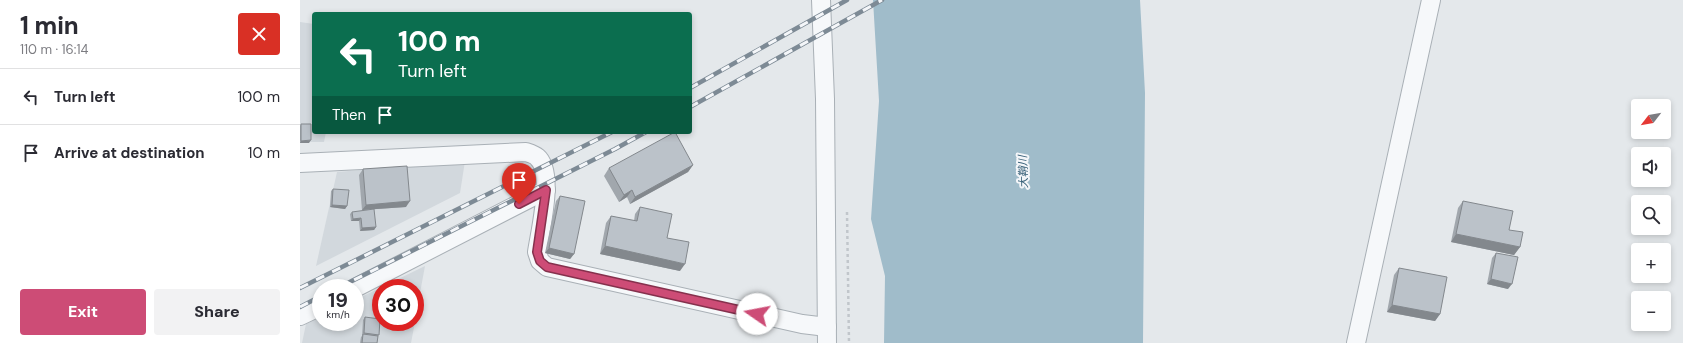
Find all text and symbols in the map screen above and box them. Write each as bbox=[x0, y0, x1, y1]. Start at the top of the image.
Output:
text: 1 min bbox=[20, 10, 79, 41]
button: close bbox=[238, 13, 280, 55]
text: 100 m bbox=[398, 23, 481, 60]
icon: left bbox=[332, 28, 384, 80]
text: 110 m · 16:14 bbox=[20, 41, 88, 58]
text: Turn left bbox=[398, 59, 467, 83]
icon: left bbox=[20, 86, 42, 108]
text: Turn left bbox=[54, 87, 115, 107]
text: 100 m bbox=[237, 87, 280, 107]
north arrow bbox=[1631, 99, 1671, 139]
map controls bbox=[1631, 99, 1671, 331]
icon: arrive bbox=[374, 104, 396, 126]
text: Then bbox=[332, 105, 366, 125]
icon: arrive bbox=[20, 142, 42, 164]
text: Arrive at destination bbox=[54, 143, 205, 163]
text: 10 m bbox=[248, 143, 280, 163]
button: sound bbox=[1631, 147, 1671, 187]
water label: 大鞘川 bbox=[1015, 154, 1031, 189]
pin bbox=[502, 163, 536, 204]
icon: arrive bbox=[508, 169, 530, 191]
button: search bbox=[1631, 195, 1671, 235]
button: + bbox=[1631, 243, 1671, 283]
speed limit sign: 30 bbox=[372, 279, 424, 331]
text: 19 bbox=[328, 287, 348, 313]
button: Exit bbox=[20, 289, 146, 335]
button: Share bbox=[154, 289, 280, 335]
button: − bbox=[1631, 291, 1671, 331]
position arrow bbox=[736, 293, 778, 335]
text: km/h bbox=[326, 308, 350, 321]

